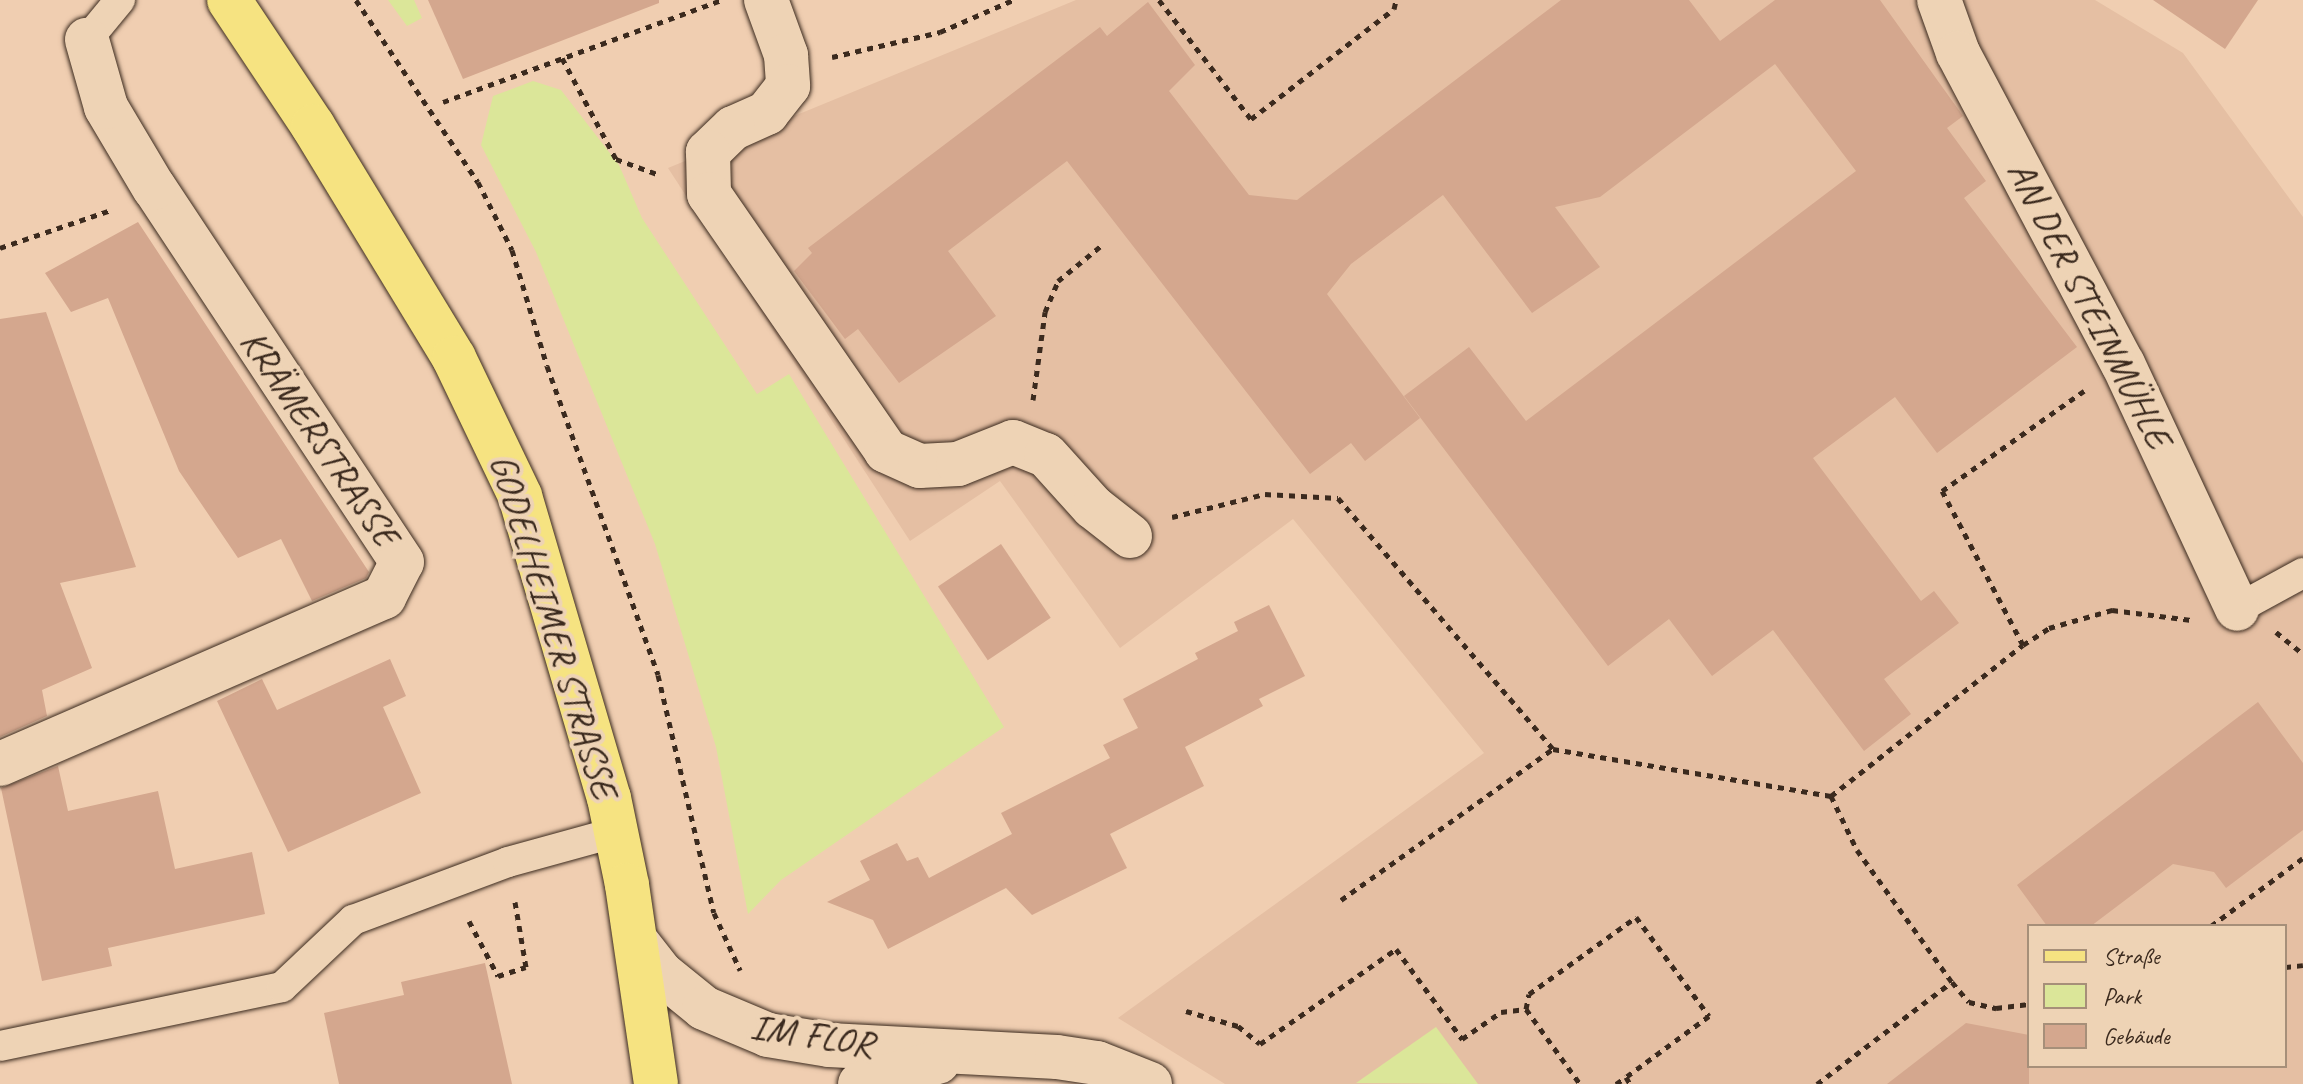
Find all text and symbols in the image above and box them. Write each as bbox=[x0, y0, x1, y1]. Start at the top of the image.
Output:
street label: AN DER STEINMÜHLE bbox=[1998, 152, 2182, 456]
street label: KRÄMERSTRASSE bbox=[231, 321, 409, 555]
street label: GODELHEIMER STRASSE bbox=[480, 449, 628, 803]
legend bbox=[2027, 924, 2287, 1068]
text: Straße bbox=[2103, 941, 2160, 971]
text: Park bbox=[2103, 981, 2141, 1011]
street label: IM FLOR bbox=[748, 1003, 876, 1067]
text: Gebäude bbox=[2103, 1021, 2170, 1051]

